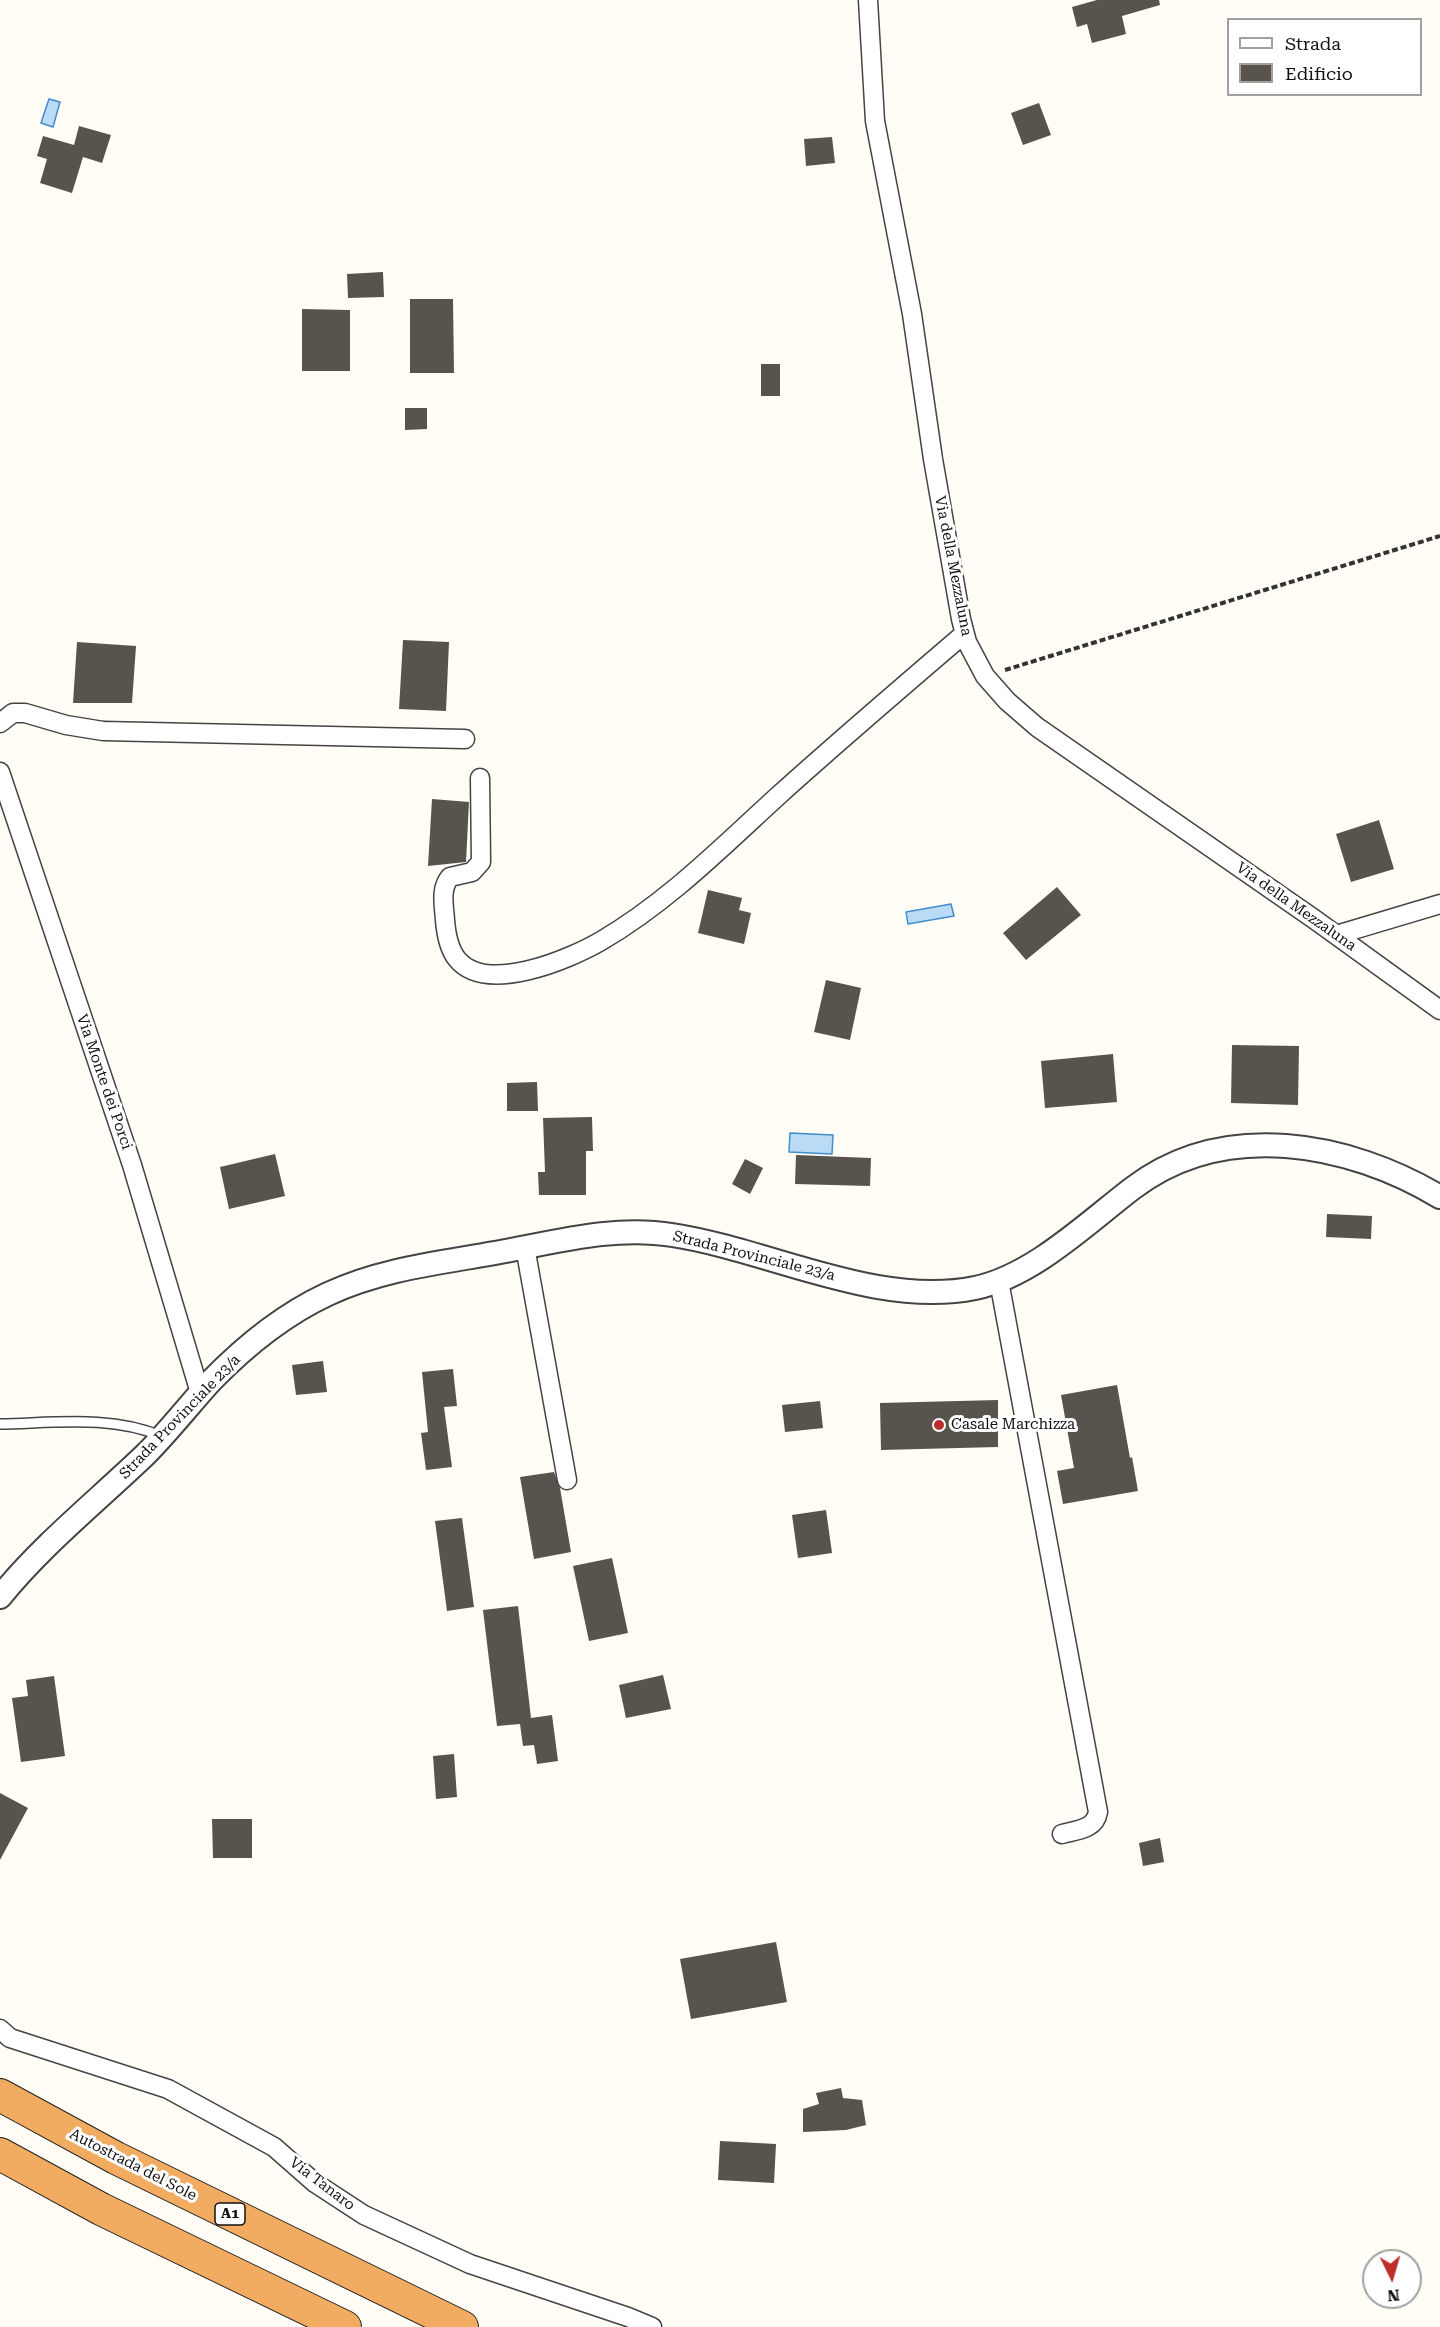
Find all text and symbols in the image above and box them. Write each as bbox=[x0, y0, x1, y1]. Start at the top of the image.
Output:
legend bbox=[1227, 18, 1422, 96]
text: Strada bbox=[1285, 33, 1341, 54]
text: Edificio bbox=[1285, 63, 1353, 84]
street label: Via della Mezzaluna bbox=[931, 494, 975, 638]
street label: Via della Mezzaluna bbox=[1232, 859, 1360, 955]
street label: Via Monte dei Porci bbox=[72, 1012, 136, 1152]
street label: Strada Provinciale 23/a bbox=[671, 1227, 837, 1285]
street label: Strada Provinciale 23/a bbox=[116, 1351, 244, 1483]
place label: Casale Marchizza bbox=[951, 1416, 1075, 1434]
marker: Casale Marchizza bbox=[932, 1418, 946, 1432]
street label: Autostrada del Sole bbox=[66, 2125, 200, 2205]
street label: Via Tanaro bbox=[286, 2154, 358, 2214]
road number: A1 bbox=[215, 2203, 245, 2225]
north arrow bbox=[1362, 2249, 1422, 2309]
text: N bbox=[1386, 2285, 1400, 2305]

